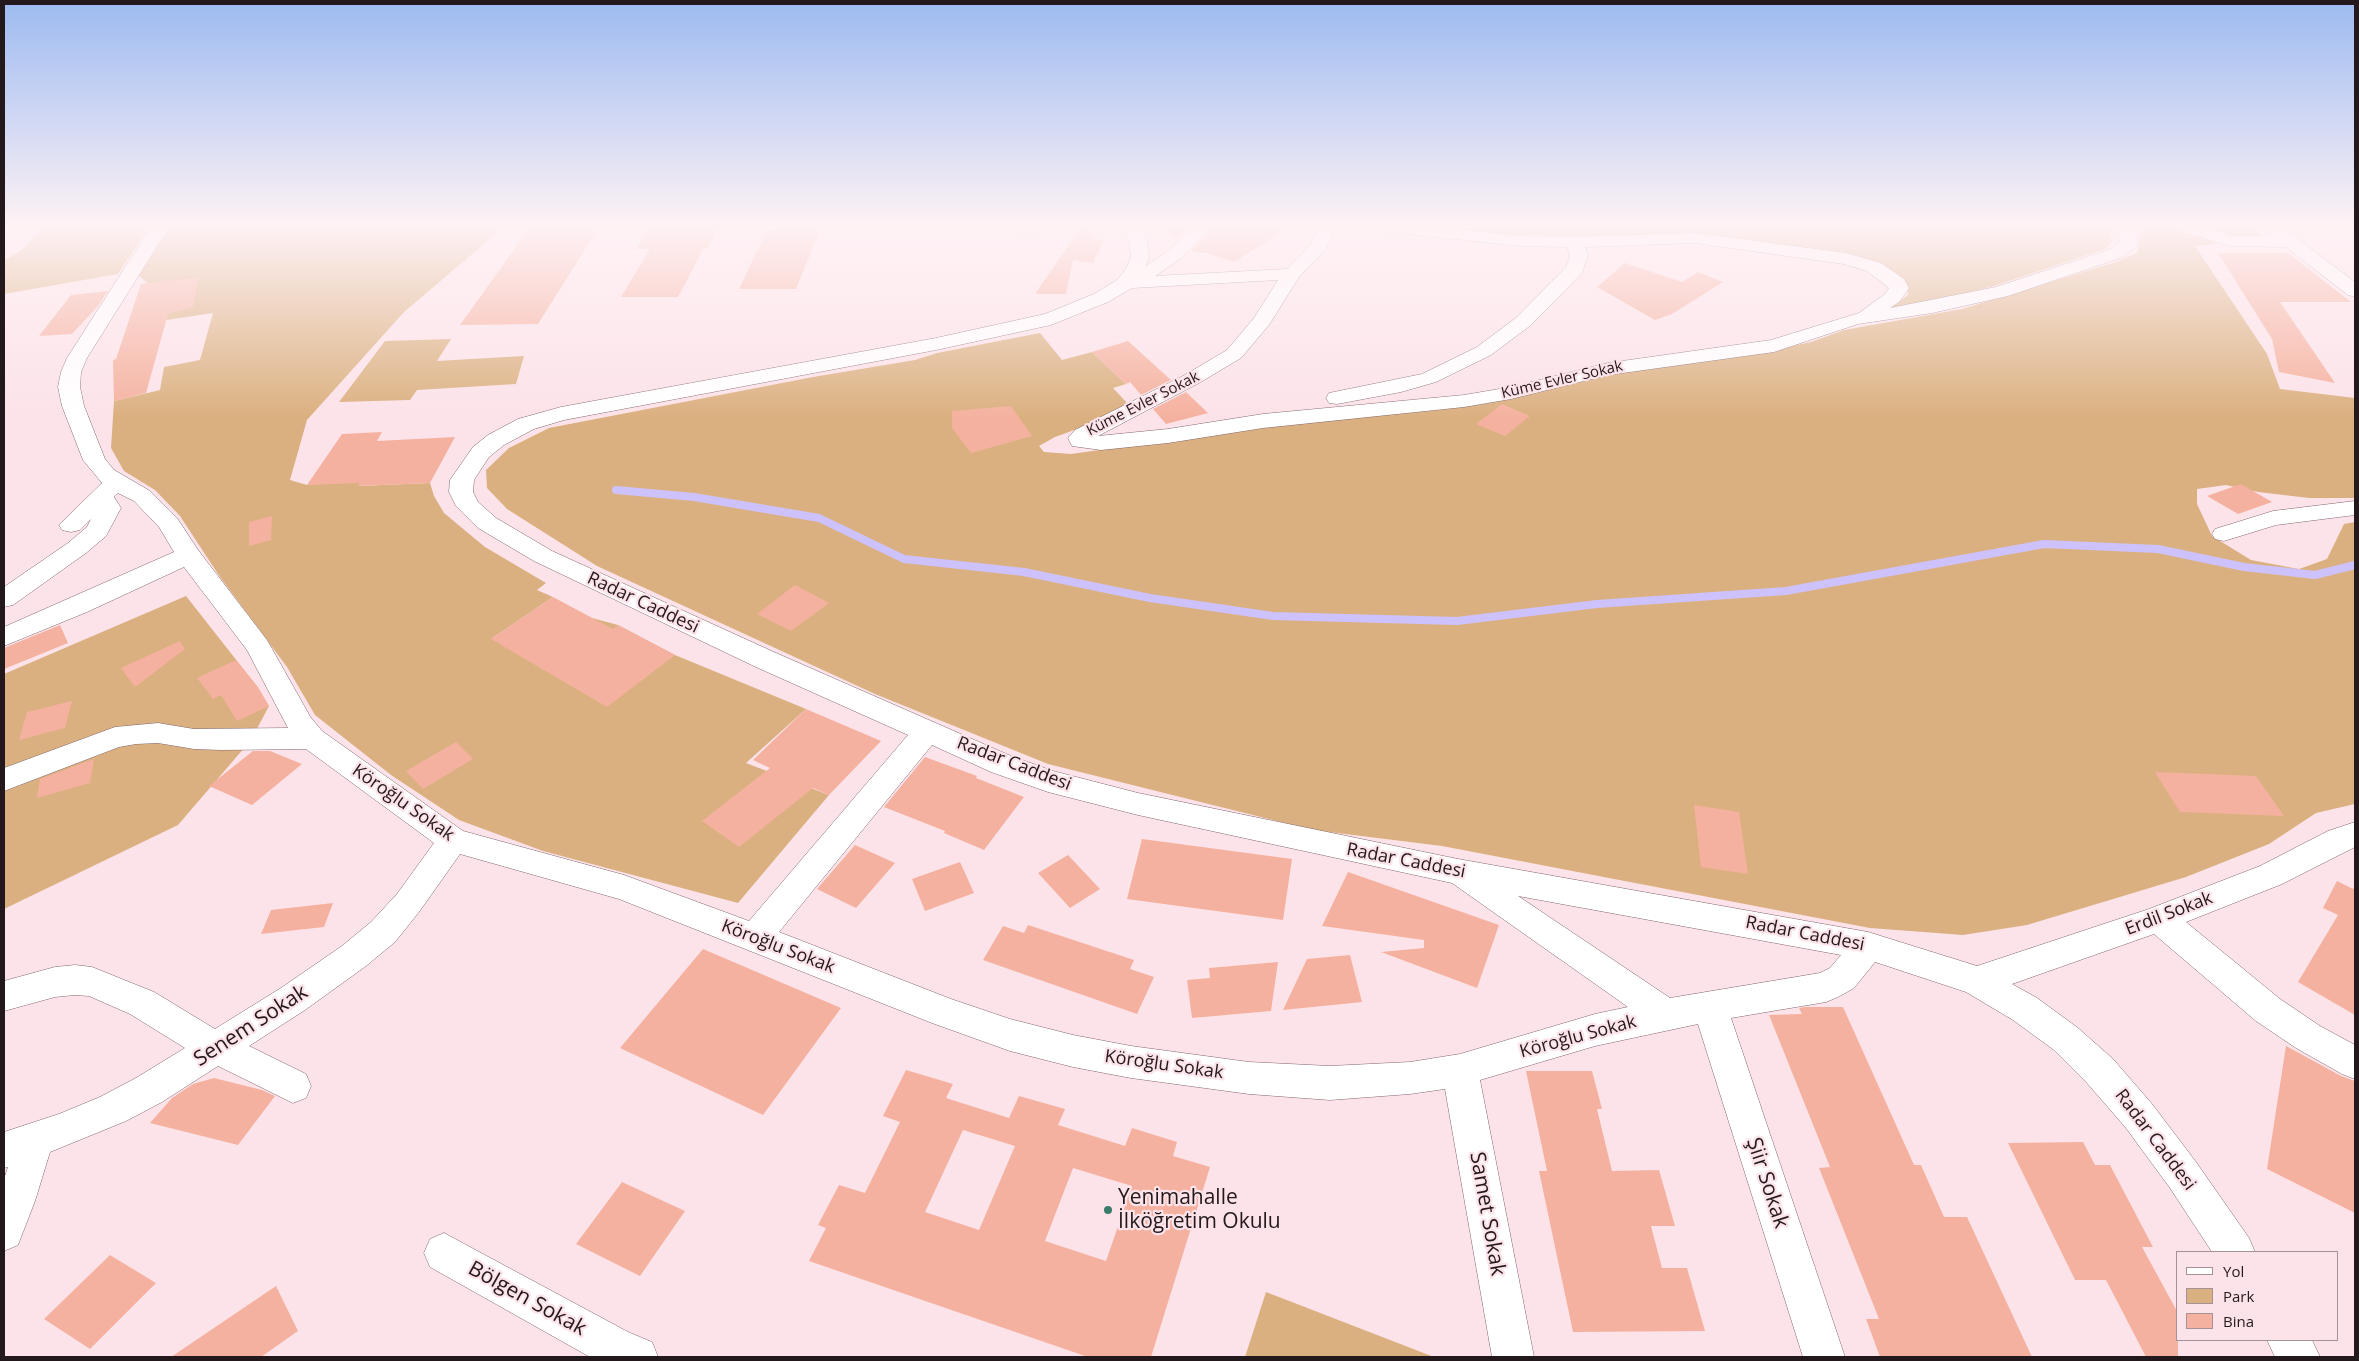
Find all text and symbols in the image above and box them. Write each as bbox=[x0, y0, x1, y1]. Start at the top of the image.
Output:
street label: Küme Evler Sokak bbox=[1500, 357, 1624, 403]
street label: Küme Evler Sokak bbox=[1084, 368, 1202, 440]
street label: Radar Caddesi bbox=[584, 568, 702, 638]
street label: Radar Caddesi bbox=[954, 732, 1074, 796]
street label: Köroğlu Sokak bbox=[348, 760, 458, 846]
street label: Radar Caddesi bbox=[1345, 839, 1467, 883]
street label: Erdil Sokak bbox=[2122, 887, 2216, 941]
street label: Radar Caddesi bbox=[1744, 912, 1866, 956]
street label: Köroğlu Sokak bbox=[718, 915, 838, 979]
street label: Senem Sokak bbox=[189, 980, 313, 1072]
street label: Köroğlu Sokak bbox=[1517, 1011, 1639, 1063]
street label: Köroğlu Sokak bbox=[1103, 1046, 1225, 1084]
street label: Radar Caddesi bbox=[2110, 1085, 2200, 1195]
street label: Şiir Sokak bbox=[1740, 1134, 1794, 1232]
street label: Samet Sokak bbox=[1464, 1150, 1510, 1278]
place label: Yenimahalle İlköğretim Okulu bbox=[1118, 1185, 1281, 1235]
marker: Yenimahalle İlköğretim Okulu bbox=[1102, 1204, 1114, 1216]
legend bbox=[2176, 1251, 2339, 1341]
street label: Bölgen Sokak bbox=[464, 1256, 590, 1342]
text: Yol bbox=[2223, 1261, 2244, 1281]
text: Park bbox=[2223, 1286, 2254, 1306]
text: Bina bbox=[2223, 1311, 2254, 1331]

